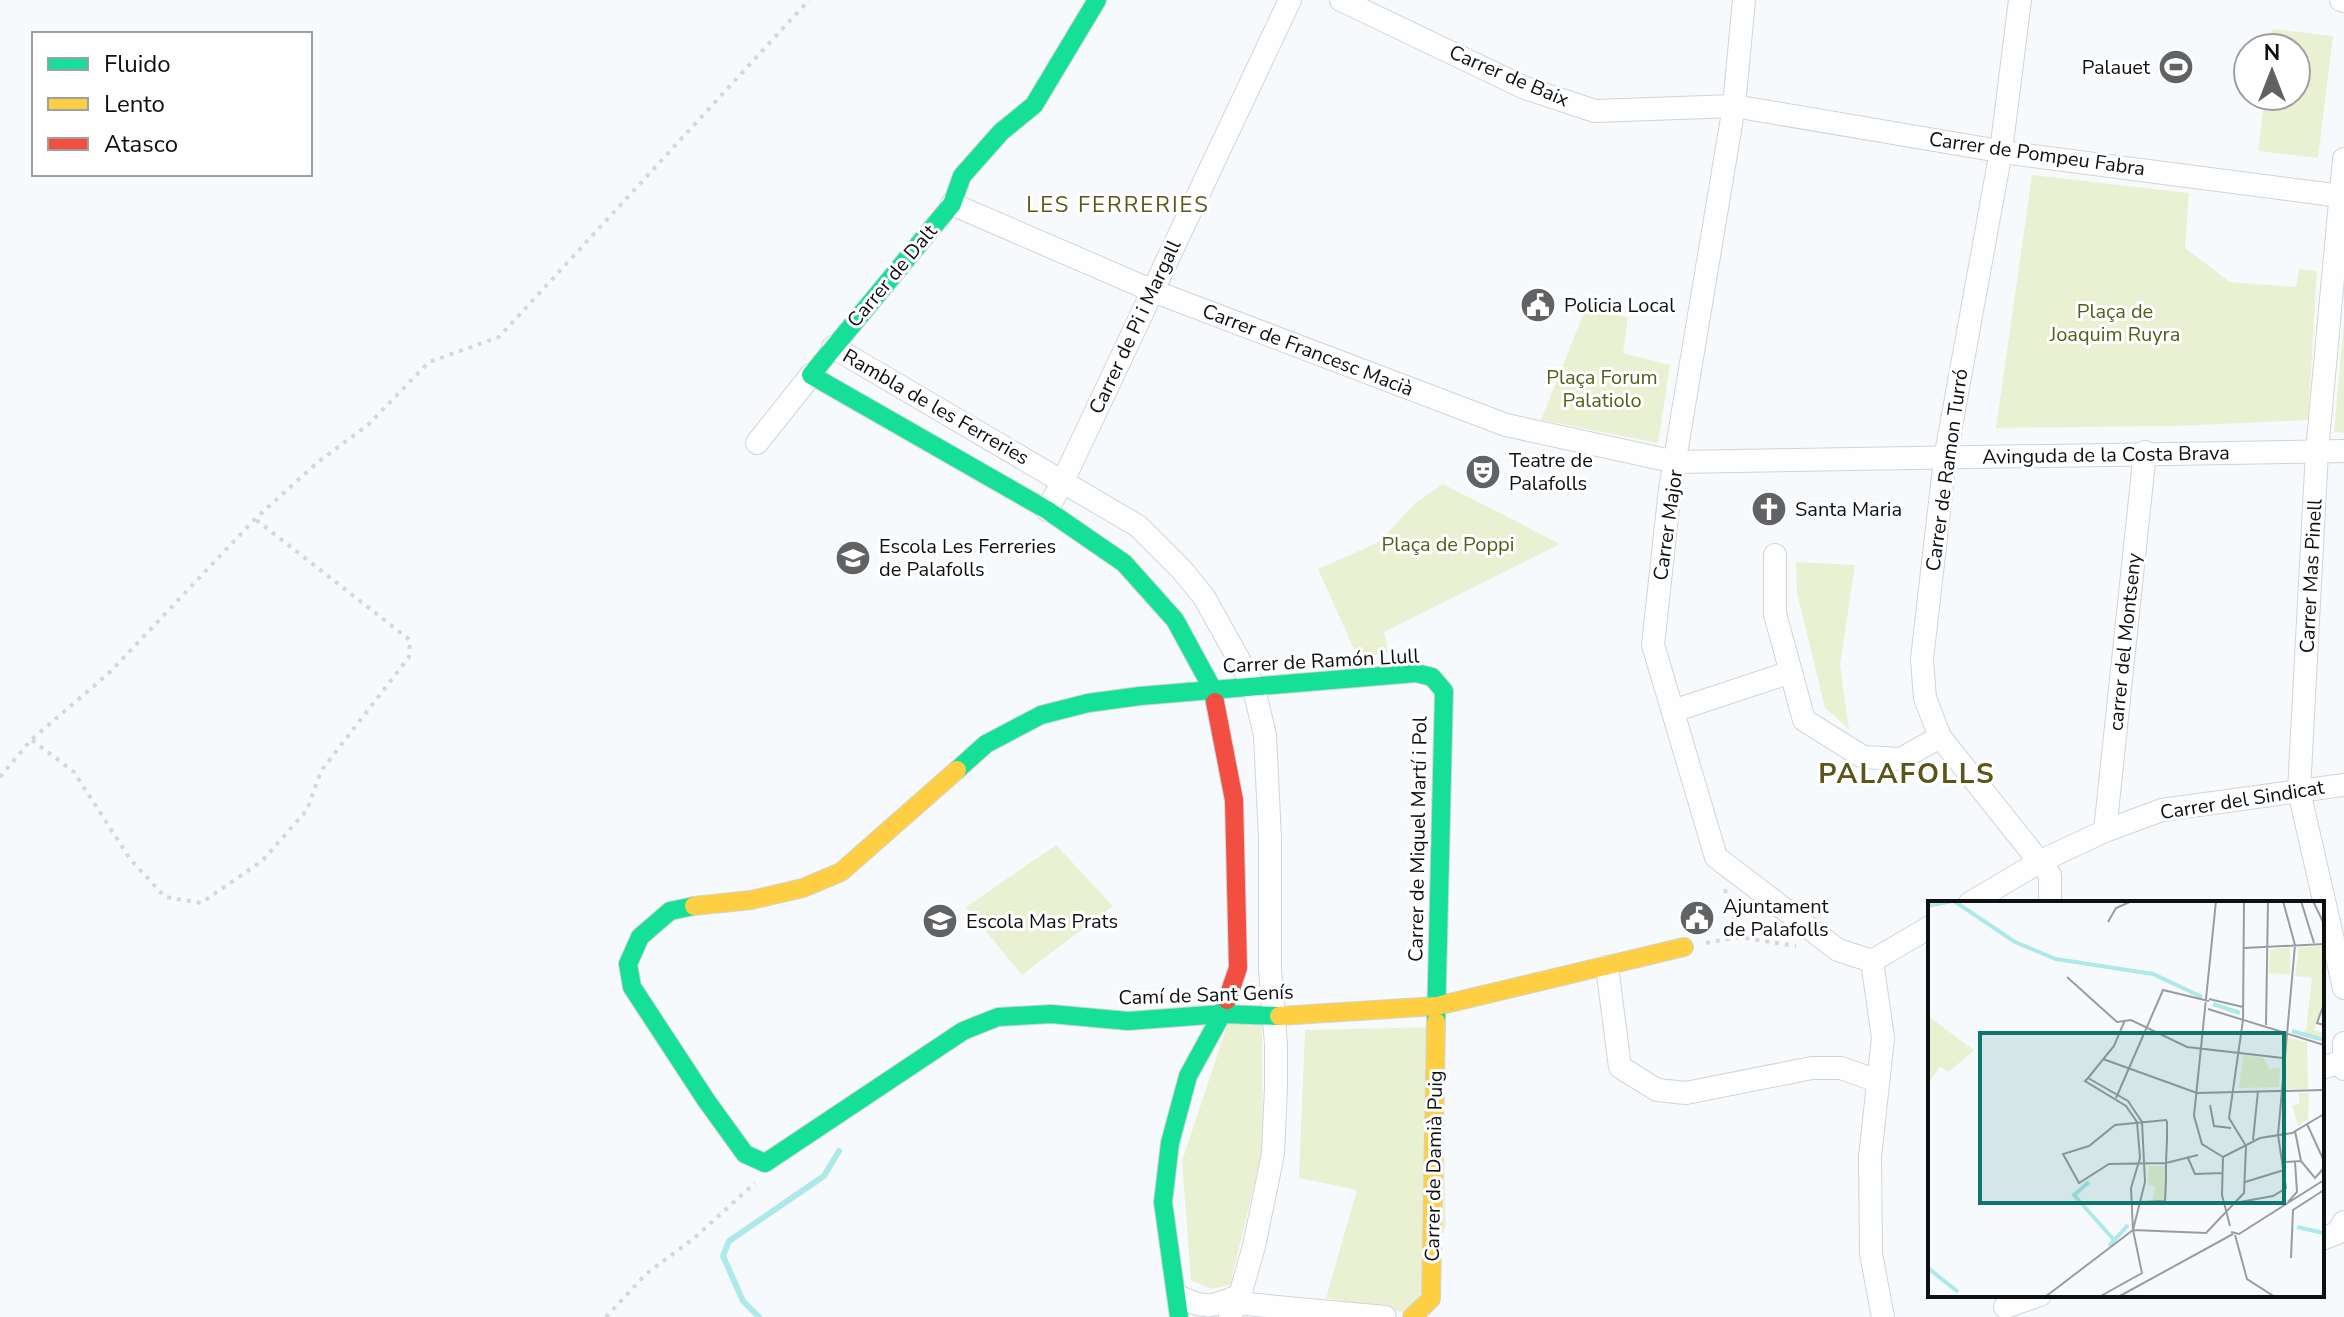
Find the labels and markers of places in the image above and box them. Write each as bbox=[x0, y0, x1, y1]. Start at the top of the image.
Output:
sports icon: Palauet bbox=[2157, 48, 2195, 86]
place label: Palauet bbox=[2082, 54, 2151, 81]
public building icon: Policia Local bbox=[1519, 286, 1557, 324]
place label: Policia Local bbox=[1564, 292, 1675, 319]
place label: Teatre de Palafolls bbox=[1509, 447, 1593, 497]
theatre icon: Teatre de Palafolls bbox=[1464, 453, 1502, 491]
church icon: Santa Maria bbox=[1750, 490, 1788, 528]
place label: Santa Maria bbox=[1795, 496, 1902, 523]
place label: Escola Les Ferreries de Palafolls bbox=[879, 533, 1056, 583]
school or university icon: Escola Les Ferreries de Palafolls bbox=[834, 539, 872, 577]
place label: Ajuntament de Palafolls bbox=[1723, 893, 1830, 943]
public building icon: Ajuntament de Palafolls bbox=[1678, 899, 1716, 937]
school or university icon: Escola Mas Prats bbox=[921, 902, 959, 940]
place label: Escola Mas Prats bbox=[966, 908, 1118, 935]

